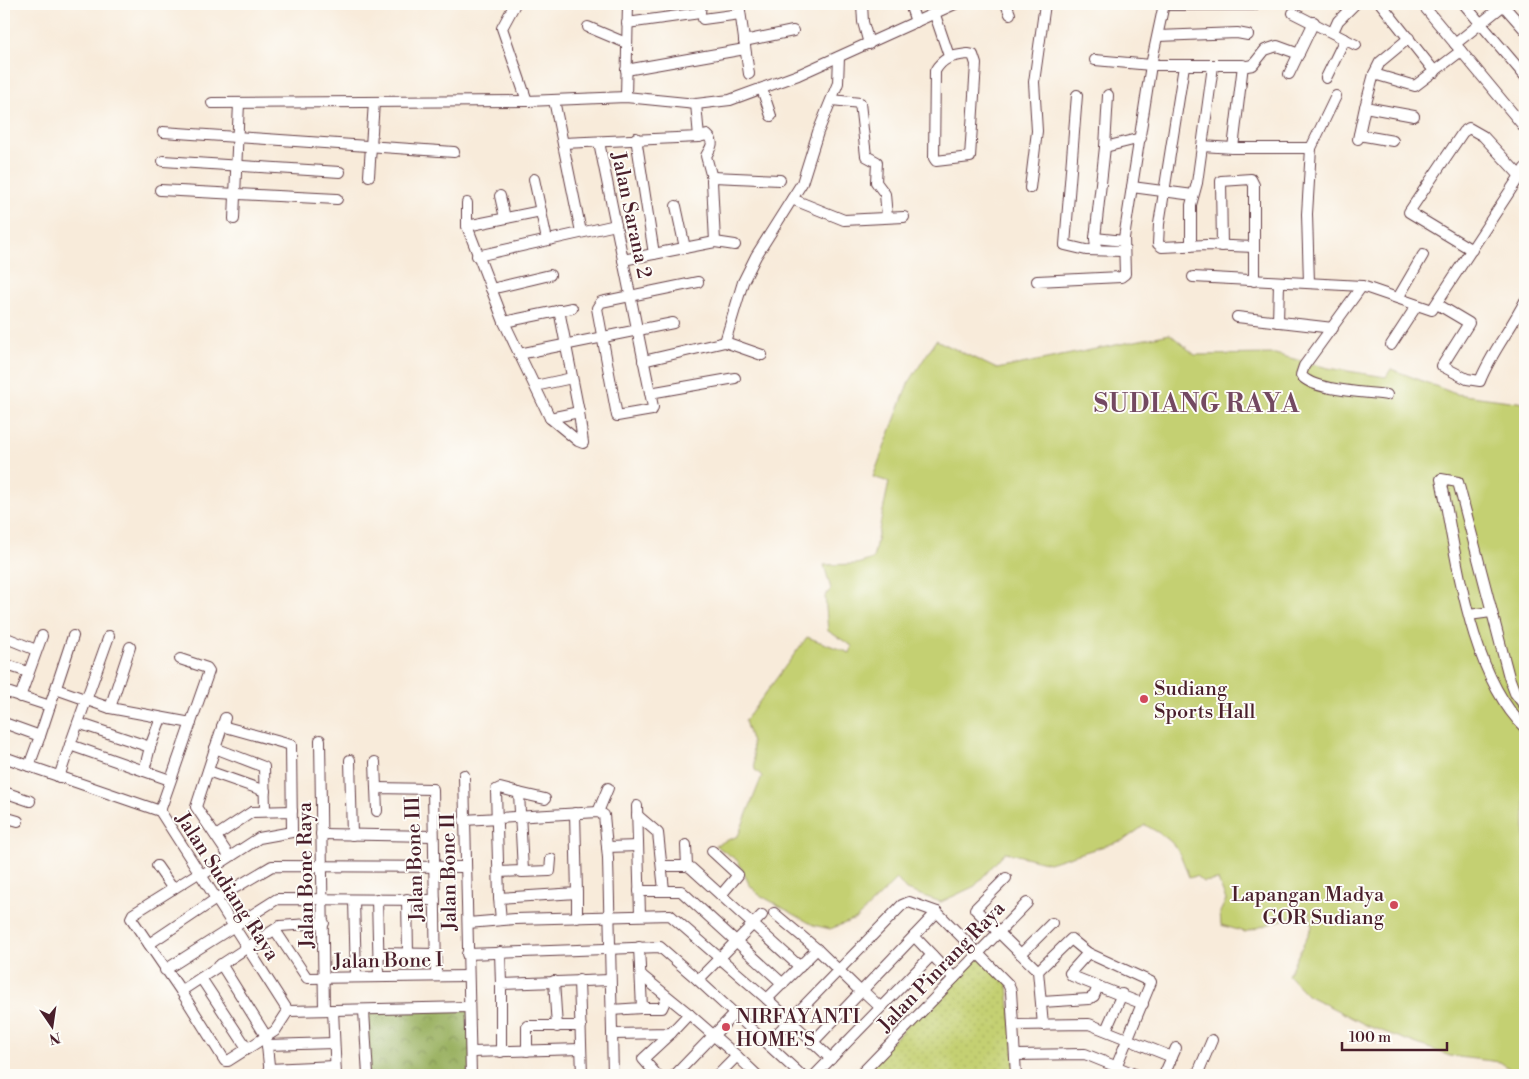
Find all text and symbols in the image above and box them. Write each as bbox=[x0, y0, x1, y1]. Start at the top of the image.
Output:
street label: Jalan Sarana 2 bbox=[605, 149, 656, 281]
district label: SUDIANG RAYA bbox=[1094, 389, 1300, 420]
place label: Sudiang Sports Hall bbox=[1154, 677, 1255, 725]
marker: Sudiang Sports Hall bbox=[1138, 693, 1150, 705]
street label: Jalan Bone III bbox=[401, 796, 430, 923]
street label: Jalan Bone Raya bbox=[293, 801, 320, 949]
street label: Jalan Sudiang Raya bbox=[169, 807, 285, 967]
street label: Jalan Bone II bbox=[436, 813, 463, 932]
place label: Lapangan Madya GOR Sudiang bbox=[1231, 883, 1385, 931]
street label: Jalan Pinrang Raya bbox=[873, 896, 1011, 1038]
marker: Lapangan Madya GOR Sudiang bbox=[1388, 899, 1400, 911]
street label: Jalan Bone I bbox=[332, 948, 444, 975]
north arrow bbox=[28, 1002, 78, 1052]
place label: NIRFAYANTI HOME'S bbox=[736, 1005, 861, 1053]
scale bar bbox=[1342, 1019, 1446, 1051]
marker: NIRFAYANTI HOME'S bbox=[720, 1021, 732, 1033]
text: N bbox=[47, 1028, 62, 1048]
text: 100 m bbox=[1349, 1028, 1391, 1047]

